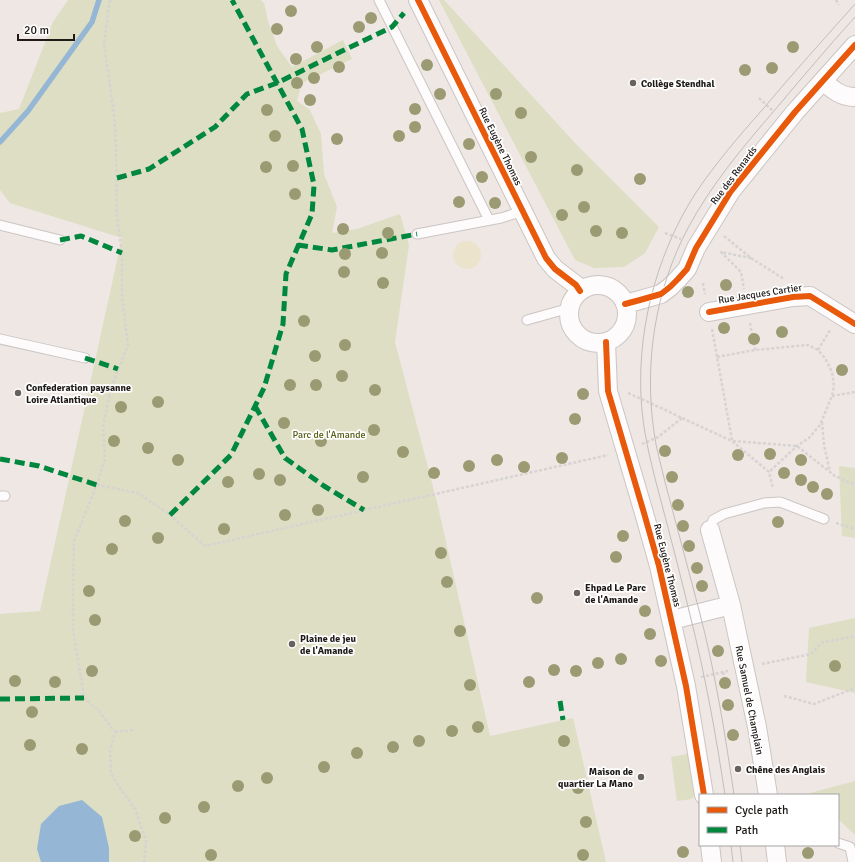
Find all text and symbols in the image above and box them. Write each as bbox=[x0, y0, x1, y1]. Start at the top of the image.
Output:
scale bar bbox=[18, 16, 74, 42]
text: 20 m bbox=[24, 23, 49, 38]
marker: Collège Stendhal bbox=[628, 78, 638, 88]
place label: Collège Stendhal bbox=[641, 78, 715, 90]
street label: Rue Eugène Thomas bbox=[476, 105, 524, 188]
street label: Rue des Renards bbox=[708, 144, 760, 207]
street label: Rue Jacques Cartier bbox=[717, 281, 803, 307]
place label: Confederation paysanne Loire Atlantique bbox=[26, 382, 131, 406]
marker: Confederation paysanne Loire Atlantique bbox=[13, 388, 23, 398]
park label: Parc de l'Amande bbox=[292, 429, 366, 441]
street label: Rue Eugène Thomas bbox=[651, 522, 683, 609]
place label: Ehpad Le Parc de l'Amande bbox=[585, 582, 646, 606]
marker: Ehpad Le Parc de l'Amande bbox=[572, 588, 582, 598]
place label: Plaine de jeu de l'Amande bbox=[300, 633, 356, 657]
marker: Plaine de jeu de l'Amande bbox=[287, 639, 297, 649]
street label: Rue Samuel de Champlain bbox=[733, 644, 766, 756]
marker: Chêne des Anglais bbox=[733, 764, 743, 774]
place label: Chêne des Anglais bbox=[746, 764, 826, 776]
place label: Maison de quartier La Mano bbox=[558, 766, 633, 790]
marker: Maison de quartier La Mano bbox=[636, 772, 646, 782]
legend bbox=[699, 794, 839, 846]
text: Cycle path bbox=[735, 803, 788, 818]
text: Path bbox=[735, 823, 758, 838]

